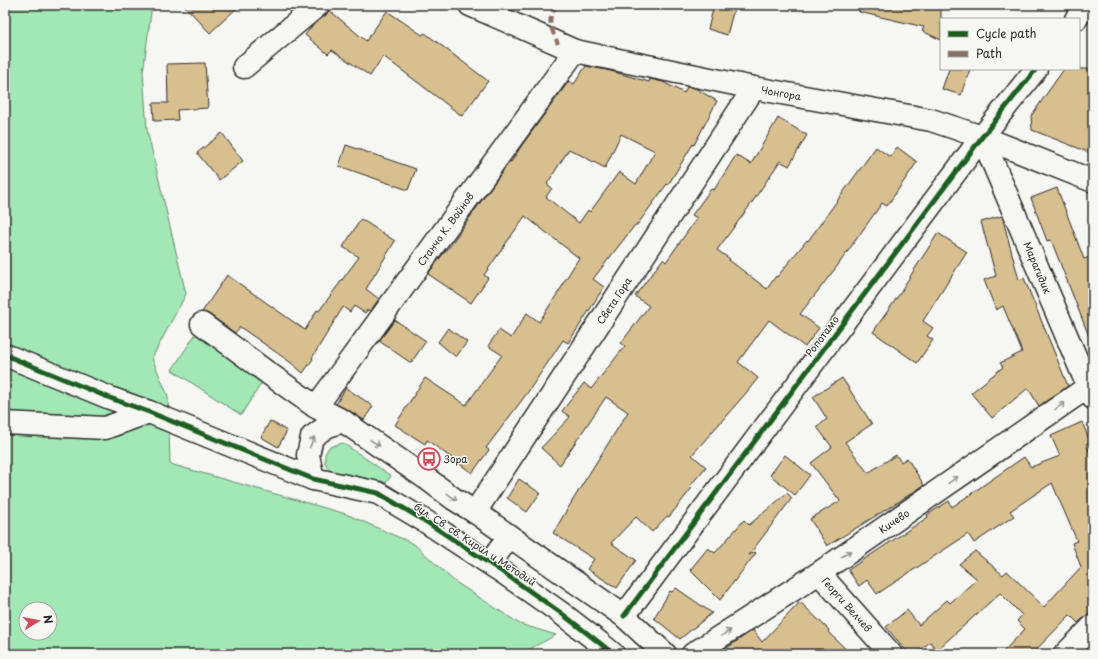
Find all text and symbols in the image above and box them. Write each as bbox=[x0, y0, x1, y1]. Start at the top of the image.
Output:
legend bbox=[940, 18, 1080, 70]
text: Cycle path bbox=[976, 24, 1037, 42]
text: Path bbox=[976, 44, 1002, 62]
street label: Чонгора bbox=[760, 81, 803, 104]
street label: Станчо К. Войнов bbox=[413, 189, 477, 269]
street label: Марагидик bbox=[1020, 239, 1056, 296]
street label: Света Гора bbox=[593, 273, 635, 327]
street label: Ропотамо bbox=[801, 312, 842, 359]
one-way arrow bbox=[1055, 402, 1066, 410]
one-way arrow bbox=[309, 436, 316, 448]
one-way arrow bbox=[369, 439, 380, 447]
bus stop icon: Зора bbox=[416, 446, 442, 472]
place label: Зора bbox=[443, 451, 468, 466]
one-way arrow bbox=[948, 476, 959, 484]
one-way arrow bbox=[446, 493, 457, 501]
street label: бул. Св. св. Кирил и Методий bbox=[411, 498, 539, 589]
street label: Кичево bbox=[875, 505, 912, 537]
one-way arrow bbox=[841, 550, 852, 558]
street label: Георги Велчев bbox=[819, 573, 876, 635]
north arrow bbox=[18, 601, 58, 641]
text: N bbox=[39, 613, 58, 625]
one-way arrow bbox=[720, 629, 731, 637]

